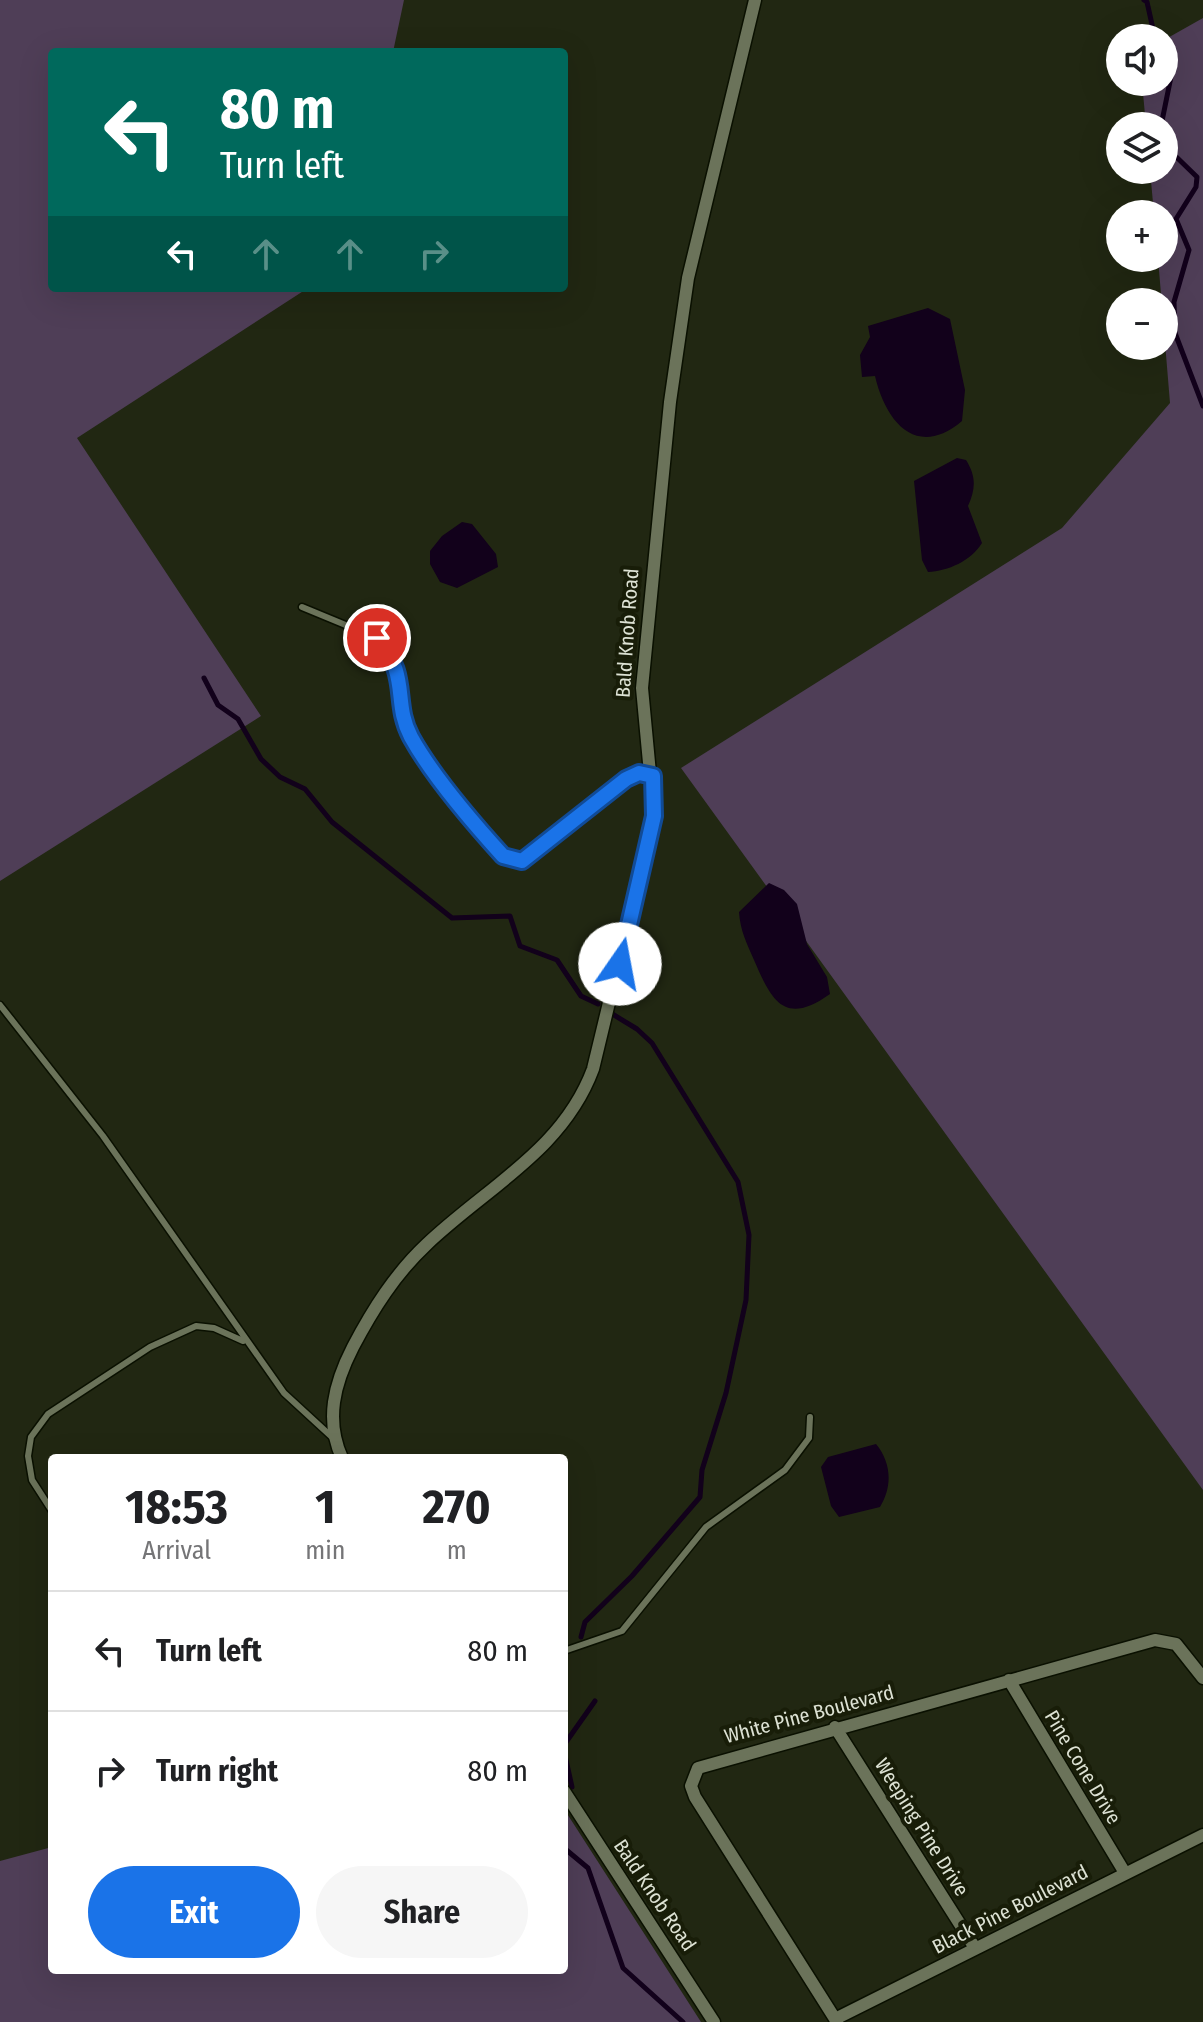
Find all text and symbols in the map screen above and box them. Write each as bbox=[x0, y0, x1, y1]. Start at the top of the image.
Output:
map controls bbox=[1106, 24, 1178, 360]
button: sound bbox=[1106, 24, 1178, 96]
text: 80 m bbox=[220, 76, 335, 143]
icon: left bbox=[88, 80, 192, 184]
button: layers bbox=[1106, 112, 1178, 184]
text: Turn left bbox=[220, 144, 344, 188]
button: + bbox=[1106, 200, 1178, 272]
icon: left bbox=[160, 232, 204, 276]
icon: ahead bbox=[244, 232, 288, 276]
icon: ahead bbox=[328, 232, 372, 276]
icon: right bbox=[412, 232, 456, 276]
button: − bbox=[1106, 288, 1178, 360]
street label: Bald Knob Road bbox=[611, 568, 643, 698]
pin bbox=[343, 604, 411, 672]
icon: arrive bbox=[355, 616, 399, 660]
position arrow bbox=[578, 922, 662, 1006]
text: 18:53 bbox=[125, 1478, 228, 1536]
text: 1 bbox=[315, 1478, 335, 1536]
text: 270 bbox=[423, 1478, 491, 1536]
text: Arrival bbox=[142, 1535, 211, 1566]
text: min bbox=[305, 1535, 345, 1566]
text: m bbox=[447, 1535, 467, 1566]
icon: left bbox=[88, 1629, 132, 1673]
text: Turn left bbox=[156, 1633, 262, 1669]
text: 80 m bbox=[467, 1633, 528, 1669]
street label: White Pine Boulevard bbox=[722, 1680, 896, 1748]
street label: Pine Cone Drive bbox=[1040, 1706, 1126, 1828]
icon: right bbox=[88, 1749, 132, 1793]
text: Turn right bbox=[156, 1753, 278, 1789]
text: 80 m bbox=[467, 1753, 528, 1789]
street label: Weeping Pine Drive bbox=[870, 1754, 974, 1900]
street label: Bald Knob Road bbox=[609, 1835, 701, 1955]
street label: Black Pine Boulevard bbox=[928, 1859, 1092, 1959]
button: Exit bbox=[88, 1866, 300, 1958]
button: Share bbox=[316, 1866, 528, 1958]

